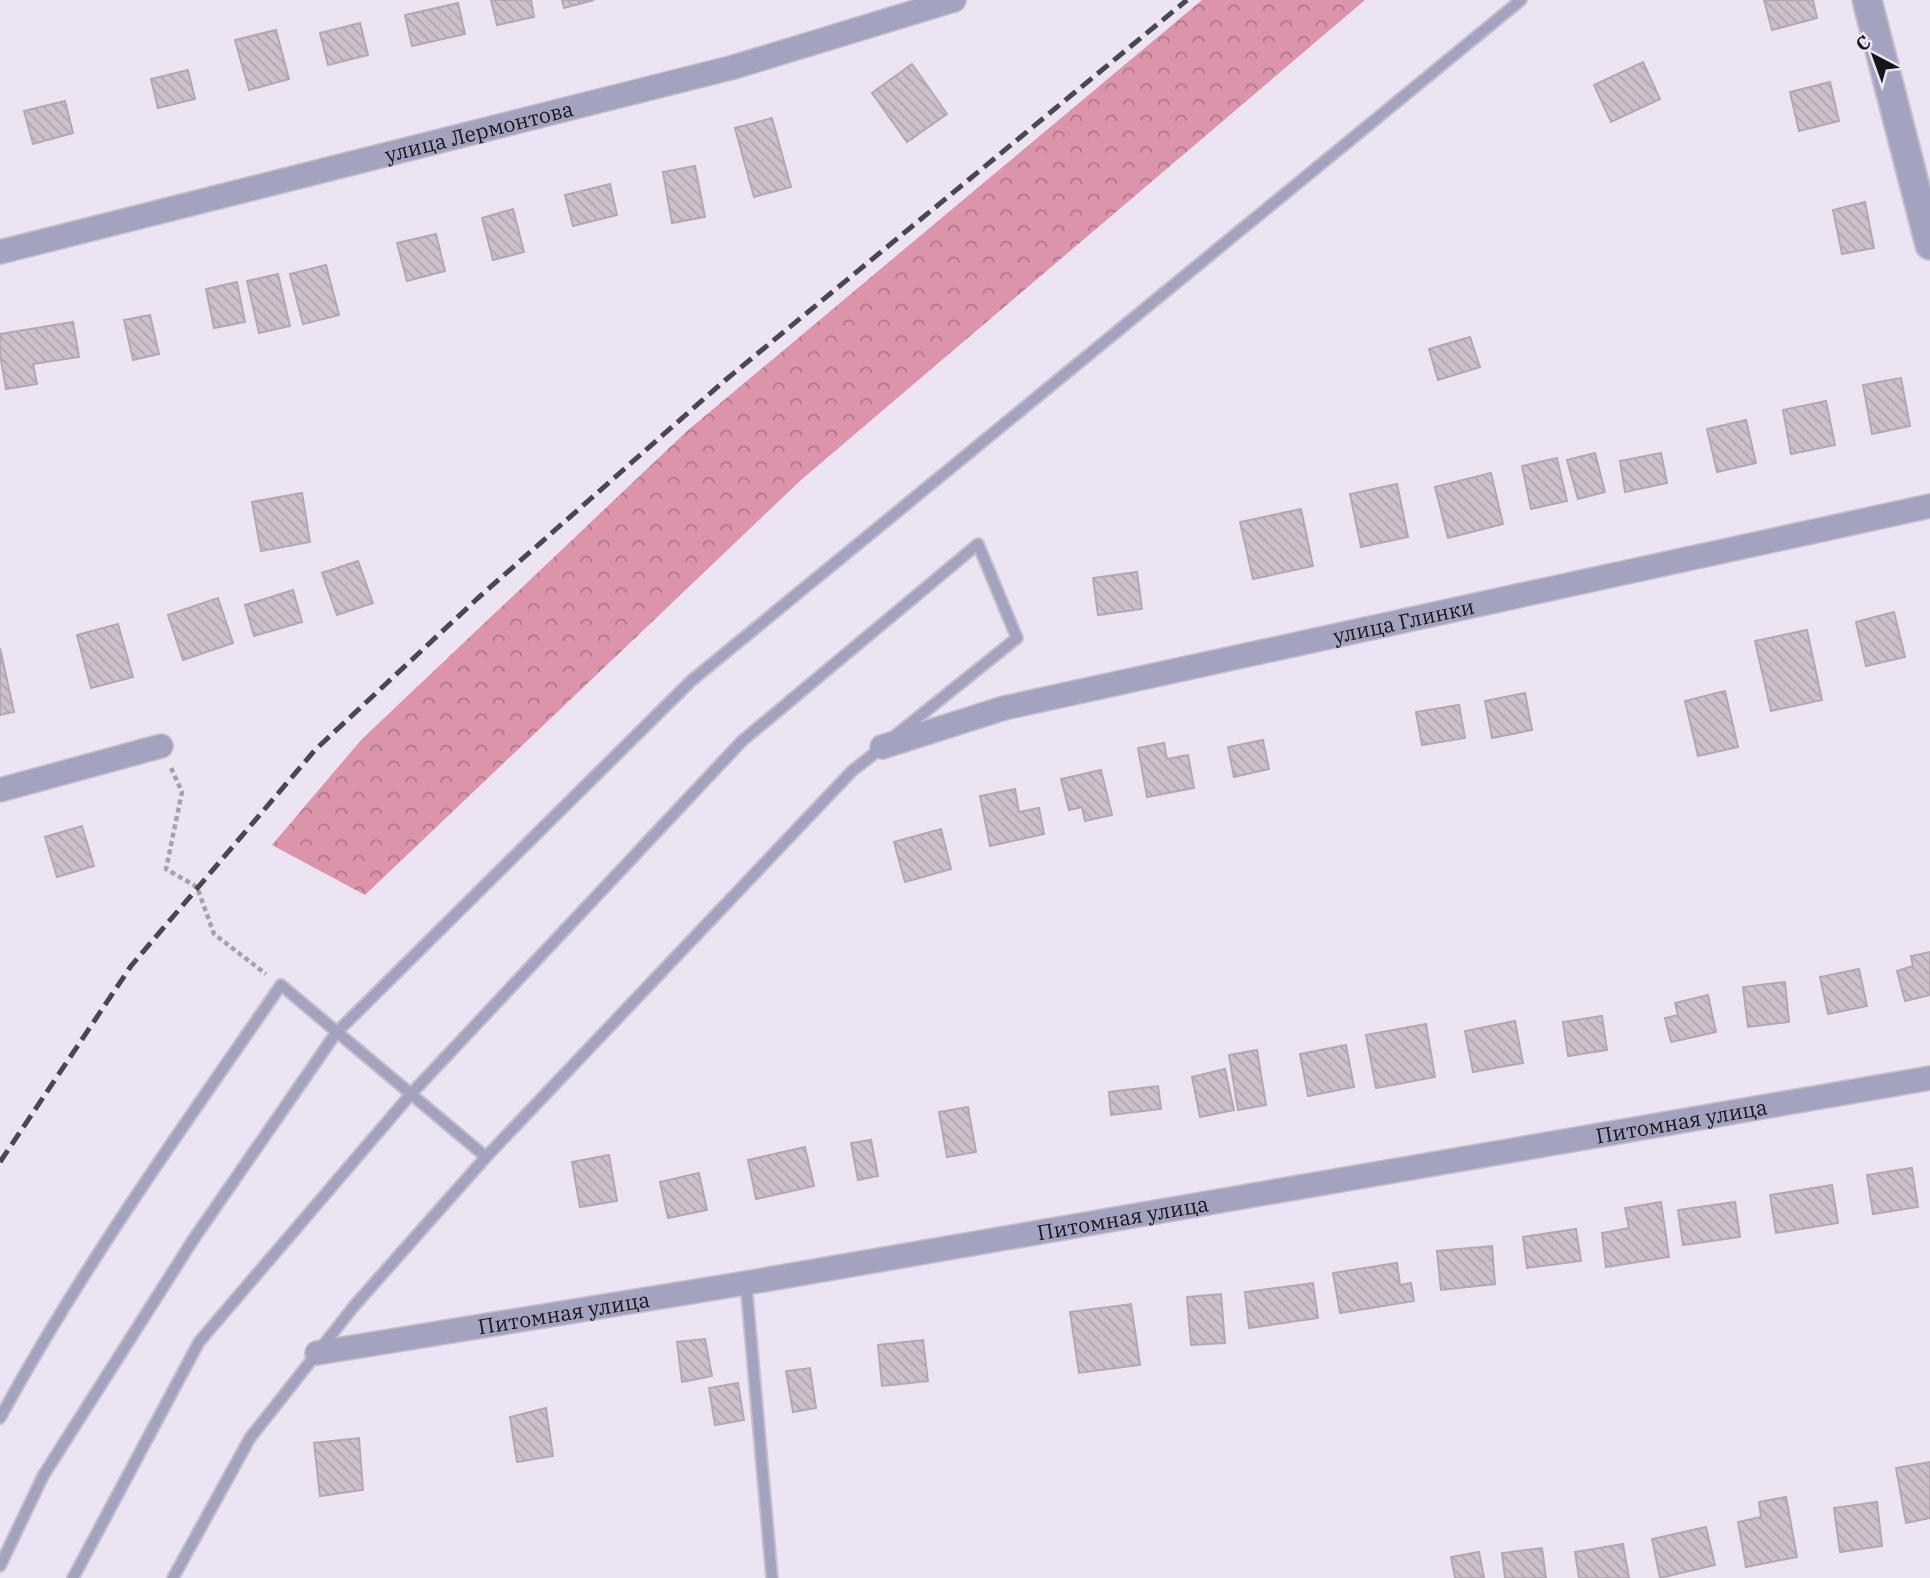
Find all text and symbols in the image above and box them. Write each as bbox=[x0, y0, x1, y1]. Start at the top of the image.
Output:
north arrow bbox=[1839, 21, 1909, 91]
text: С bbox=[1850, 30, 1875, 56]
street label: улица Лермонтова bbox=[382, 94, 576, 168]
street label: улица Глинки bbox=[1330, 592, 1477, 650]
street label: Питомная улица bbox=[1593, 1092, 1769, 1150]
street label: Питомная улица bbox=[1035, 1189, 1211, 1246]
street label: Питомная улица bbox=[476, 1285, 652, 1341]

